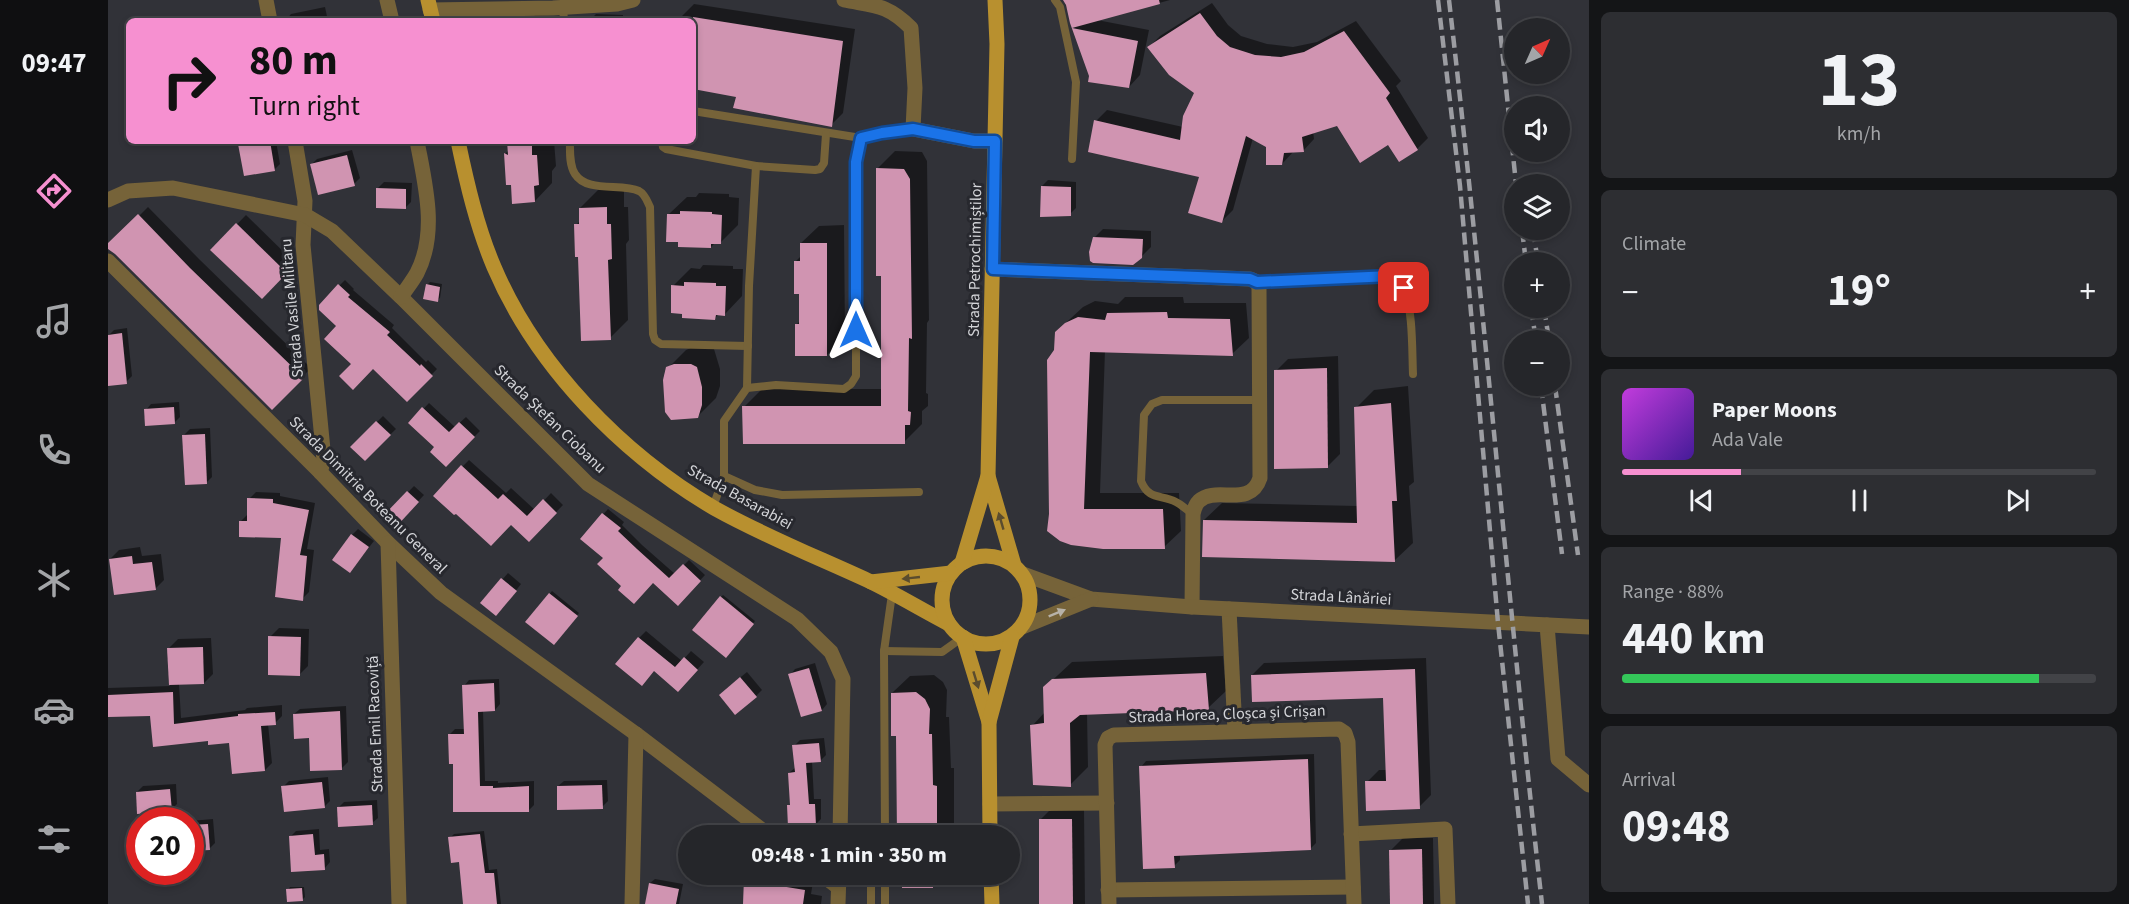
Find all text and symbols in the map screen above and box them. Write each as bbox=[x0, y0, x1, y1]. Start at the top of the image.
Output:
north arrow bbox=[1504, 18, 1570, 84]
map controls bbox=[1504, 18, 1570, 396]
text: 13 bbox=[1818, 25, 1900, 136]
text: 80 m bbox=[249, 31, 338, 91]
icon: right bbox=[150, 42, 228, 120]
text: 09:47 bbox=[21, 44, 87, 83]
text: Turn right bbox=[249, 87, 360, 126]
button: sound bbox=[1504, 96, 1570, 162]
text: km/h bbox=[1837, 120, 1881, 148]
icon: directions bbox=[33, 170, 75, 212]
button: layers bbox=[1504, 174, 1570, 240]
street label: Strada Petrochimiștilor bbox=[963, 182, 987, 337]
text: Climate bbox=[1622, 230, 1686, 258]
street label: Strada Vasile Militaru bbox=[275, 237, 309, 379]
button: + bbox=[1504, 252, 1570, 318]
text: 19° bbox=[1827, 259, 1891, 323]
pin bbox=[1378, 262, 1429, 313]
text: − bbox=[1622, 269, 1638, 316]
text: + bbox=[2080, 269, 2096, 316]
icon: arrive bbox=[1387, 271, 1420, 304]
position arrow bbox=[824, 298, 888, 362]
icon: music bbox=[33, 300, 75, 342]
button: − bbox=[1504, 330, 1570, 396]
street label: Strada Ștefan Ciobanu bbox=[489, 360, 611, 478]
text: Paper Moons bbox=[1712, 394, 1837, 426]
street label: Strada Dimitrie Boteanu General bbox=[284, 411, 452, 579]
text: Ada Vale bbox=[1712, 426, 1783, 454]
icon: phone bbox=[33, 429, 75, 471]
street label: Strada Basarabiei bbox=[683, 459, 797, 535]
icon: previous bbox=[1685, 484, 1718, 517]
icon: pause bbox=[1843, 484, 1876, 517]
icon: next bbox=[2001, 484, 2034, 517]
one-way arrow bbox=[996, 511, 1006, 530]
icon: climate bbox=[33, 559, 75, 601]
one-way arrow bbox=[901, 573, 920, 583]
text: Range · 88% bbox=[1622, 578, 1723, 606]
street label: Strada Lânăriei bbox=[1290, 583, 1392, 611]
text: 440 km bbox=[1622, 607, 1766, 671]
one-way arrow bbox=[1048, 608, 1066, 617]
street label: Strada Emil Racoviță bbox=[362, 655, 388, 793]
one-way arrow bbox=[972, 671, 981, 689]
icon: car bbox=[33, 689, 75, 731]
street label: Strada Horea, Cloșca și Crișan bbox=[1128, 700, 1326, 728]
text: Arrival bbox=[1622, 766, 1676, 794]
text: 09:48 bbox=[1622, 795, 1731, 859]
speed limit sign: 20 bbox=[126, 807, 204, 885]
icon: filters bbox=[33, 818, 75, 860]
text: 09:48 · 1 min · 350 m bbox=[751, 839, 947, 871]

